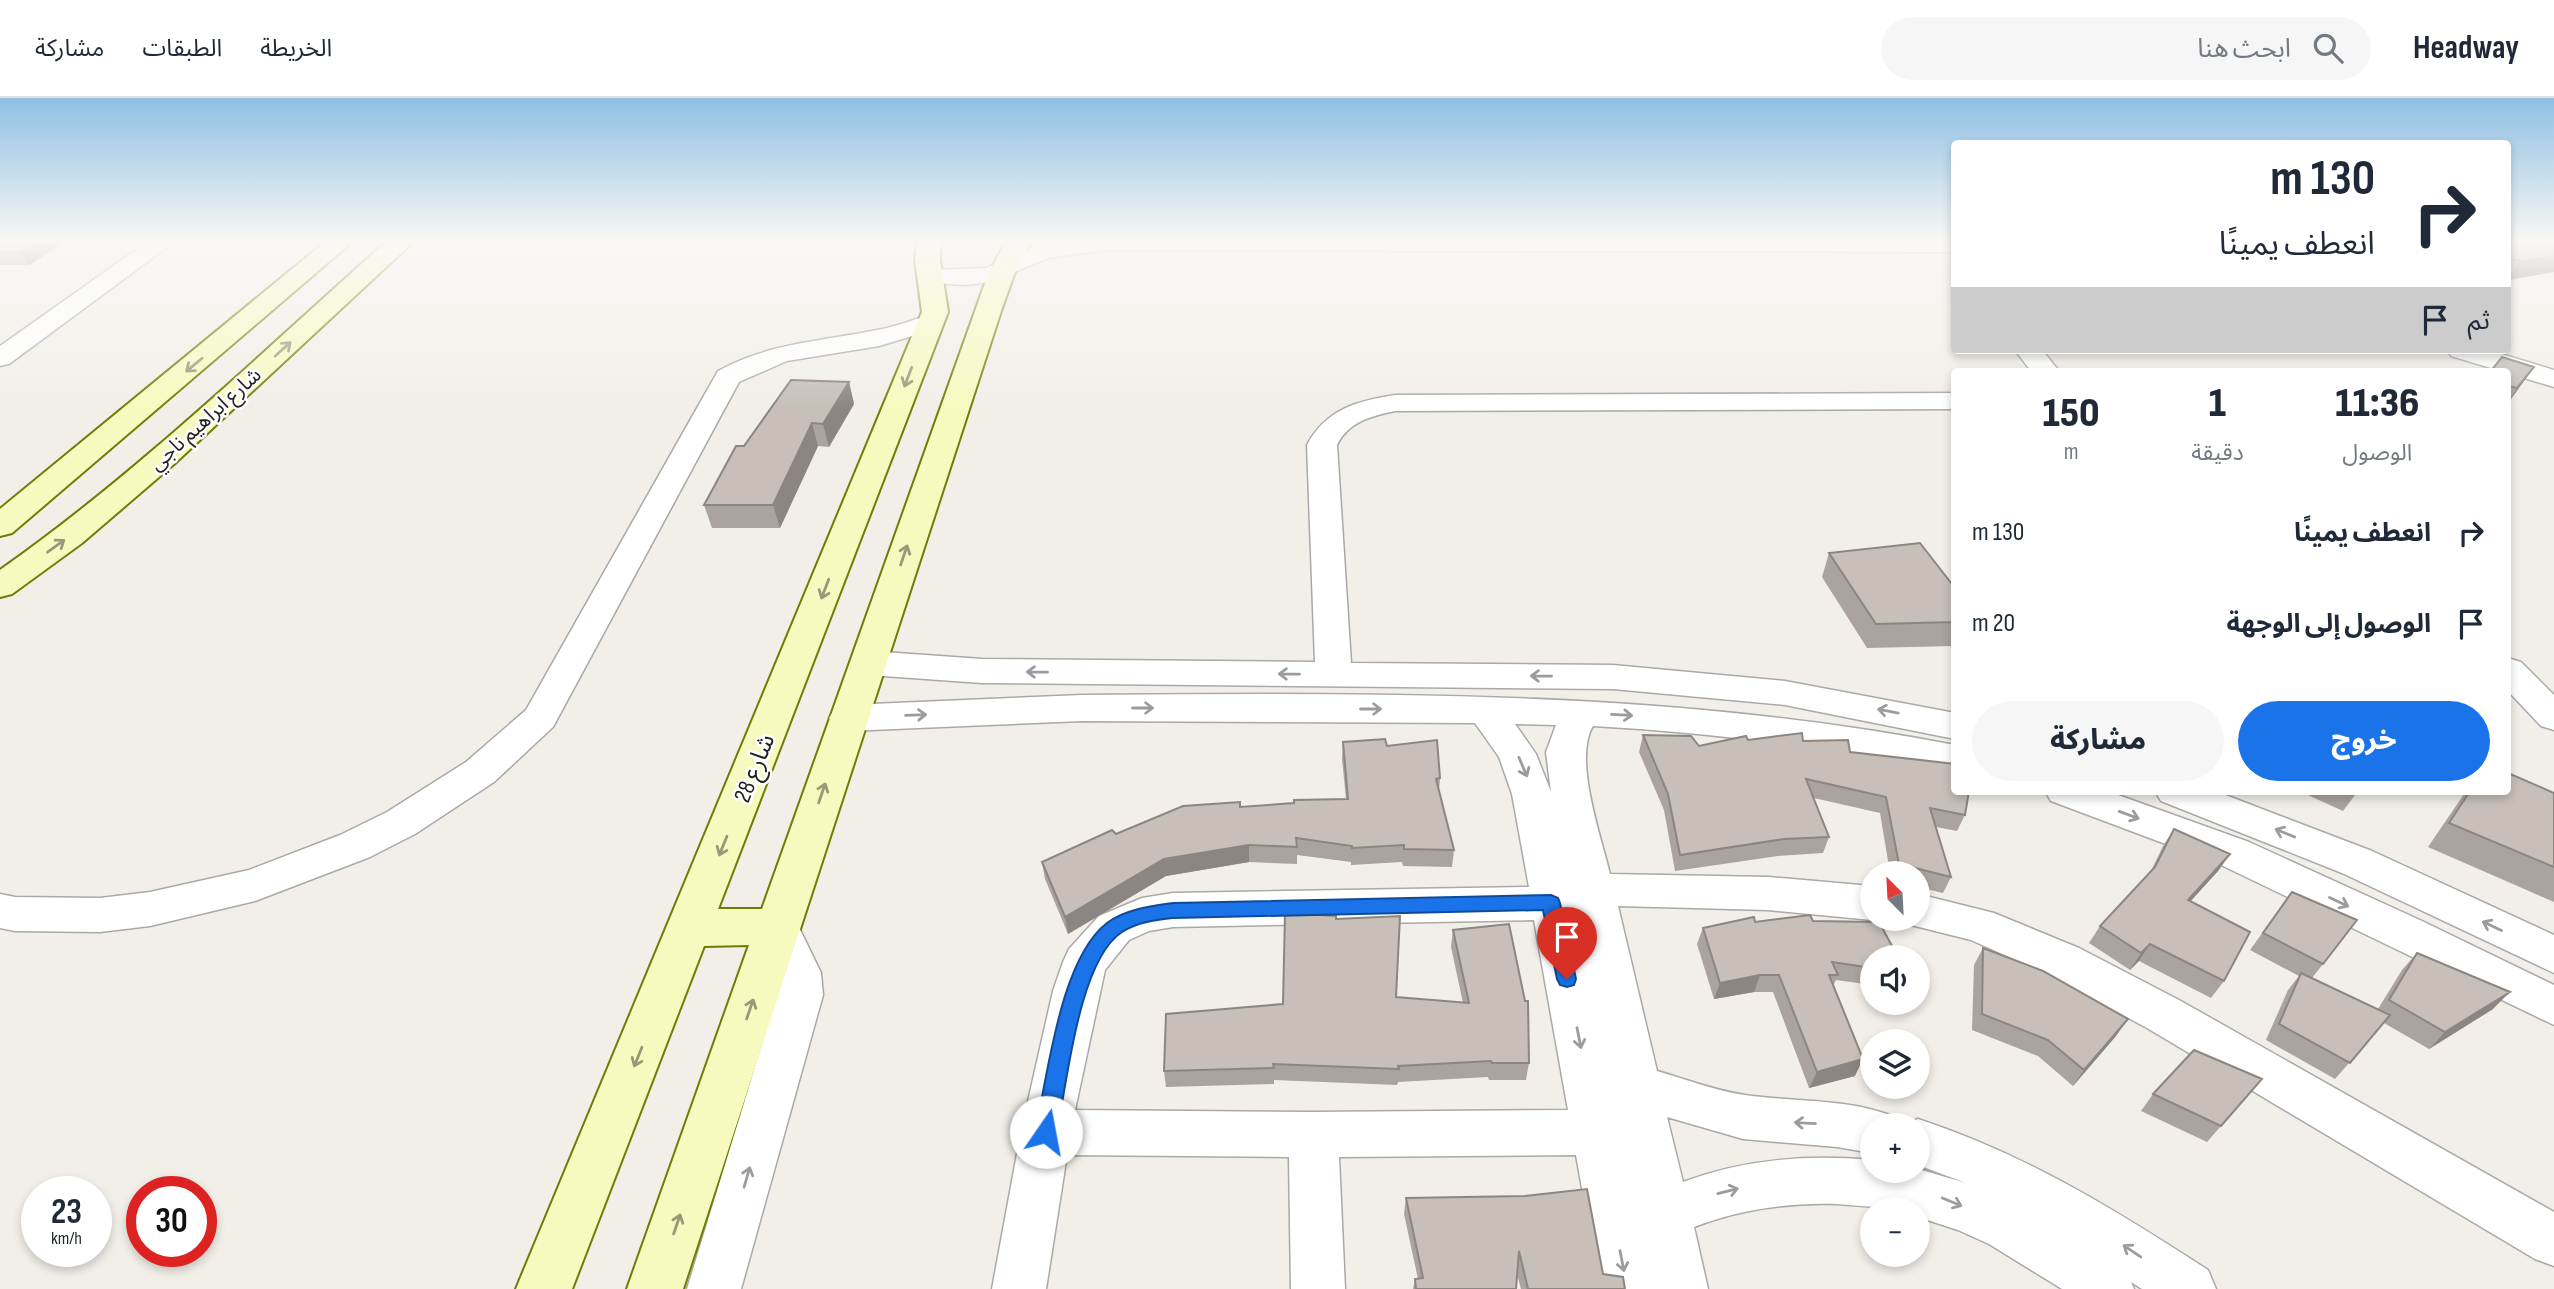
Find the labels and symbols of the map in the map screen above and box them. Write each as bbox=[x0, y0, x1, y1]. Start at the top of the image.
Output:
one-way arrow bbox=[274, 341, 292, 357]
one-way arrow bbox=[186, 357, 204, 373]
street label: شارع ابراهيم ناجي bbox=[144, 362, 269, 478]
one-way arrow bbox=[900, 365, 913, 387]
one-way arrow bbox=[46, 539, 65, 553]
one-way arrow bbox=[899, 544, 911, 566]
one-way arrow bbox=[817, 577, 830, 599]
one-way arrow bbox=[1025, 665, 1048, 679]
one-way arrow bbox=[1277, 667, 1300, 681]
one-way arrow bbox=[1529, 669, 1552, 683]
one-way arrow bbox=[1131, 701, 1154, 715]
one-way arrow bbox=[1359, 702, 1382, 716]
one-way arrow bbox=[1877, 704, 1900, 718]
one-way arrow bbox=[1611, 708, 1634, 721]
one-way arrow bbox=[904, 709, 927, 722]
street label: شارع 28 bbox=[728, 730, 783, 807]
one-way arrow bbox=[1517, 756, 1530, 778]
one-way arrow bbox=[817, 783, 829, 805]
one-way arrow bbox=[2118, 809, 2140, 822]
one-way arrow bbox=[2274, 825, 2296, 838]
one-way arrow bbox=[715, 834, 728, 856]
north arrow bbox=[1860, 861, 1930, 931]
one-way arrow bbox=[2328, 896, 2349, 909]
pin bbox=[1537, 907, 1597, 979]
one-way arrow bbox=[2482, 919, 2503, 932]
one-way arrow bbox=[745, 998, 757, 1020]
one-way arrow bbox=[1572, 1026, 1586, 1049]
one-way arrow bbox=[630, 1045, 643, 1067]
position arrow bbox=[1009, 1095, 1083, 1169]
one-way arrow bbox=[1794, 1116, 1817, 1129]
one-way arrow bbox=[741, 1166, 754, 1188]
speed limit sign: 30 bbox=[126, 1176, 217, 1267]
one-way arrow bbox=[1717, 1184, 1739, 1197]
one-way arrow bbox=[1941, 1197, 1963, 1210]
one-way arrow bbox=[672, 1214, 684, 1236]
one-way arrow bbox=[2123, 1244, 2142, 1259]
one-way arrow bbox=[1616, 1249, 1629, 1272]

